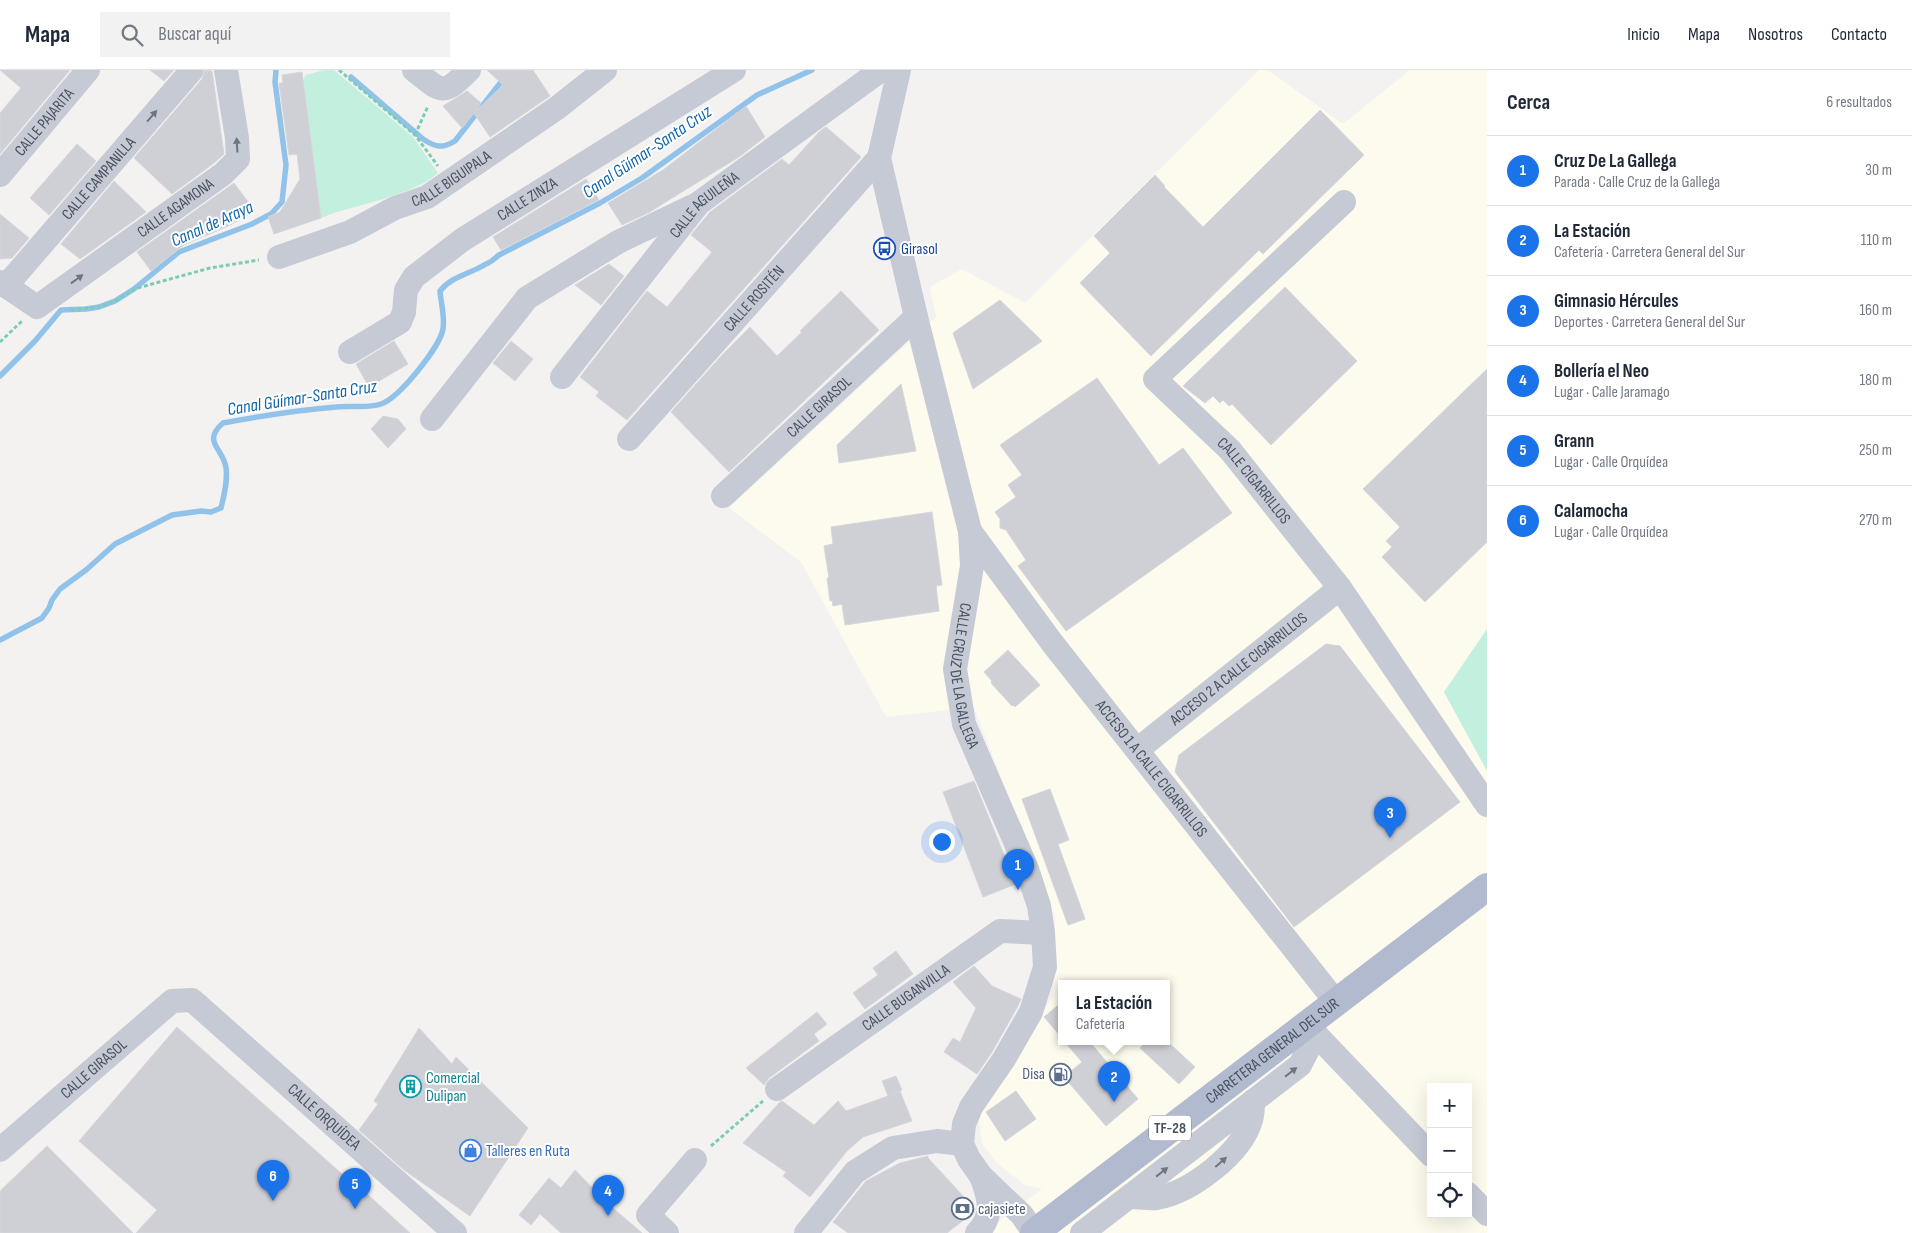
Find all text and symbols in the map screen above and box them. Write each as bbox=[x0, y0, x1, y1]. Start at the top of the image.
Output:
search box bbox=[100, 12, 450, 57]
text: Mapa bbox=[25, 20, 70, 49]
icon: search bbox=[118, 21, 146, 49]
text: Buscar aquí bbox=[158, 23, 231, 46]
text: Inicio bbox=[1627, 24, 1660, 45]
text: Mapa bbox=[1688, 24, 1720, 45]
text: Nosotros bbox=[1748, 24, 1803, 45]
text: Contacto bbox=[1831, 24, 1887, 45]
street label: CALLE PAJARITA bbox=[11, 84, 78, 160]
text: Cerca bbox=[1507, 90, 1550, 115]
text: 6 resultados bbox=[1826, 93, 1892, 112]
water label: Canal Güímar-Santa Cruz bbox=[578, 101, 716, 203]
one-way arrow bbox=[146, 111, 158, 123]
street label: CALLE CAMPANILLA bbox=[58, 133, 140, 224]
one-way arrow bbox=[233, 137, 241, 153]
street label: CALLE BIGUIPALA bbox=[409, 146, 495, 211]
text: Cruz De La Gallega bbox=[1554, 150, 1676, 173]
text: 1 bbox=[1520, 161, 1526, 180]
text: 30 m bbox=[1865, 161, 1892, 180]
street label: CALLE AGUILEÑA bbox=[666, 167, 743, 242]
street label: CALLE ZINZA bbox=[494, 173, 561, 225]
text: Parada · Calle Cruz de la Gallega bbox=[1554, 173, 1720, 192]
street label: CALLE AGAMONA bbox=[134, 174, 218, 242]
water label: Canal de Araya bbox=[168, 196, 257, 251]
text: La Estación bbox=[1554, 220, 1631, 243]
text: 2 bbox=[1519, 231, 1527, 250]
text: 110 m bbox=[1861, 231, 1892, 250]
bus stop icon: Girasol bbox=[873, 237, 897, 261]
place label: Girasol bbox=[901, 240, 938, 259]
text: Cafetería · Carretera General del Sur bbox=[1554, 243, 1745, 262]
street label: CALLE ROSITÉN bbox=[720, 262, 788, 336]
one-way arrow bbox=[70, 274, 83, 284]
text: Gimnasio Hércules bbox=[1554, 290, 1679, 313]
text: 3 bbox=[1519, 301, 1527, 320]
text: 160 m bbox=[1859, 301, 1892, 320]
text: Deportes · Carretera General del Sur bbox=[1554, 313, 1745, 332]
text: Bollería el Neo bbox=[1554, 360, 1649, 383]
text: 4 bbox=[1519, 371, 1527, 390]
text: 180 m bbox=[1859, 371, 1892, 390]
street label: CALLE GIRASOL bbox=[783, 372, 856, 442]
water label: Canal Güímar-Santa Cruz bbox=[226, 376, 379, 420]
text: Lugar · Calle Jaramago bbox=[1554, 383, 1670, 402]
text: Grann bbox=[1554, 430, 1594, 453]
street label: CALLE CIGARRILLOS bbox=[1213, 433, 1295, 528]
text: 5 bbox=[1519, 441, 1527, 460]
text: 250 m bbox=[1859, 441, 1892, 460]
text: Lugar · Calle Orquídea bbox=[1554, 453, 1668, 472]
text: Calamocha bbox=[1554, 500, 1628, 523]
text: 6 bbox=[1519, 511, 1527, 530]
text: 270 m bbox=[1859, 511, 1892, 530]
text: Lugar · Calle Orquídea bbox=[1554, 523, 1668, 542]
street label: CALLE CRUZ DE LA GALLEGA bbox=[945, 602, 983, 752]
street label: ACCESO 2 A CALLE CIGARRILLOS bbox=[1165, 608, 1311, 730]
street label: ACCESO 1 A CALLE CIGARRILLOS bbox=[1091, 695, 1212, 841]
pin: 3 bbox=[1374, 797, 1406, 838]
your location bbox=[929, 829, 955, 855]
pin: 1 bbox=[1002, 849, 1034, 890]
street label: CALLE BUGANVILLA bbox=[858, 960, 954, 1035]
popup bbox=[1058, 980, 1170, 1045]
text: La Estación bbox=[1076, 992, 1152, 1015]
street label: CARRETERA GENERAL DEL SUR bbox=[1202, 994, 1343, 1108]
text: Cafetería bbox=[1076, 1015, 1125, 1034]
street label: CALLE GIRASOL bbox=[57, 1035, 131, 1103]
pin: 2 bbox=[1098, 1061, 1130, 1102]
fuel station icon: Disa bbox=[1049, 1062, 1073, 1086]
place label: Disa bbox=[1022, 1065, 1045, 1084]
one-way arrow bbox=[1284, 1066, 1297, 1077]
place label: Comercial Dulipan bbox=[426, 1069, 480, 1106]
building icon: Comercial Dulipan bbox=[398, 1075, 422, 1099]
street label: CALLE ORQUÍDEA bbox=[284, 1080, 365, 1154]
map controls bbox=[1427, 1083, 1472, 1218]
button: + bbox=[1427, 1083, 1472, 1128]
road number: TF-28 bbox=[1149, 1116, 1191, 1140]
button: − bbox=[1427, 1128, 1472, 1173]
shop icon: Talleres en Ruta bbox=[458, 1139, 482, 1163]
place label: Talleres en Ruta bbox=[486, 1142, 570, 1161]
one-way arrow bbox=[1214, 1156, 1226, 1168]
pin: 6 bbox=[257, 1160, 289, 1201]
one-way arrow bbox=[1156, 1166, 1169, 1177]
pin: 5 bbox=[339, 1168, 371, 1209]
button: locate bbox=[1427, 1173, 1472, 1218]
pin: 4 bbox=[592, 1175, 624, 1216]
bank icon: cajasiete bbox=[950, 1197, 974, 1221]
place label: cajasiete bbox=[978, 1200, 1026, 1219]

